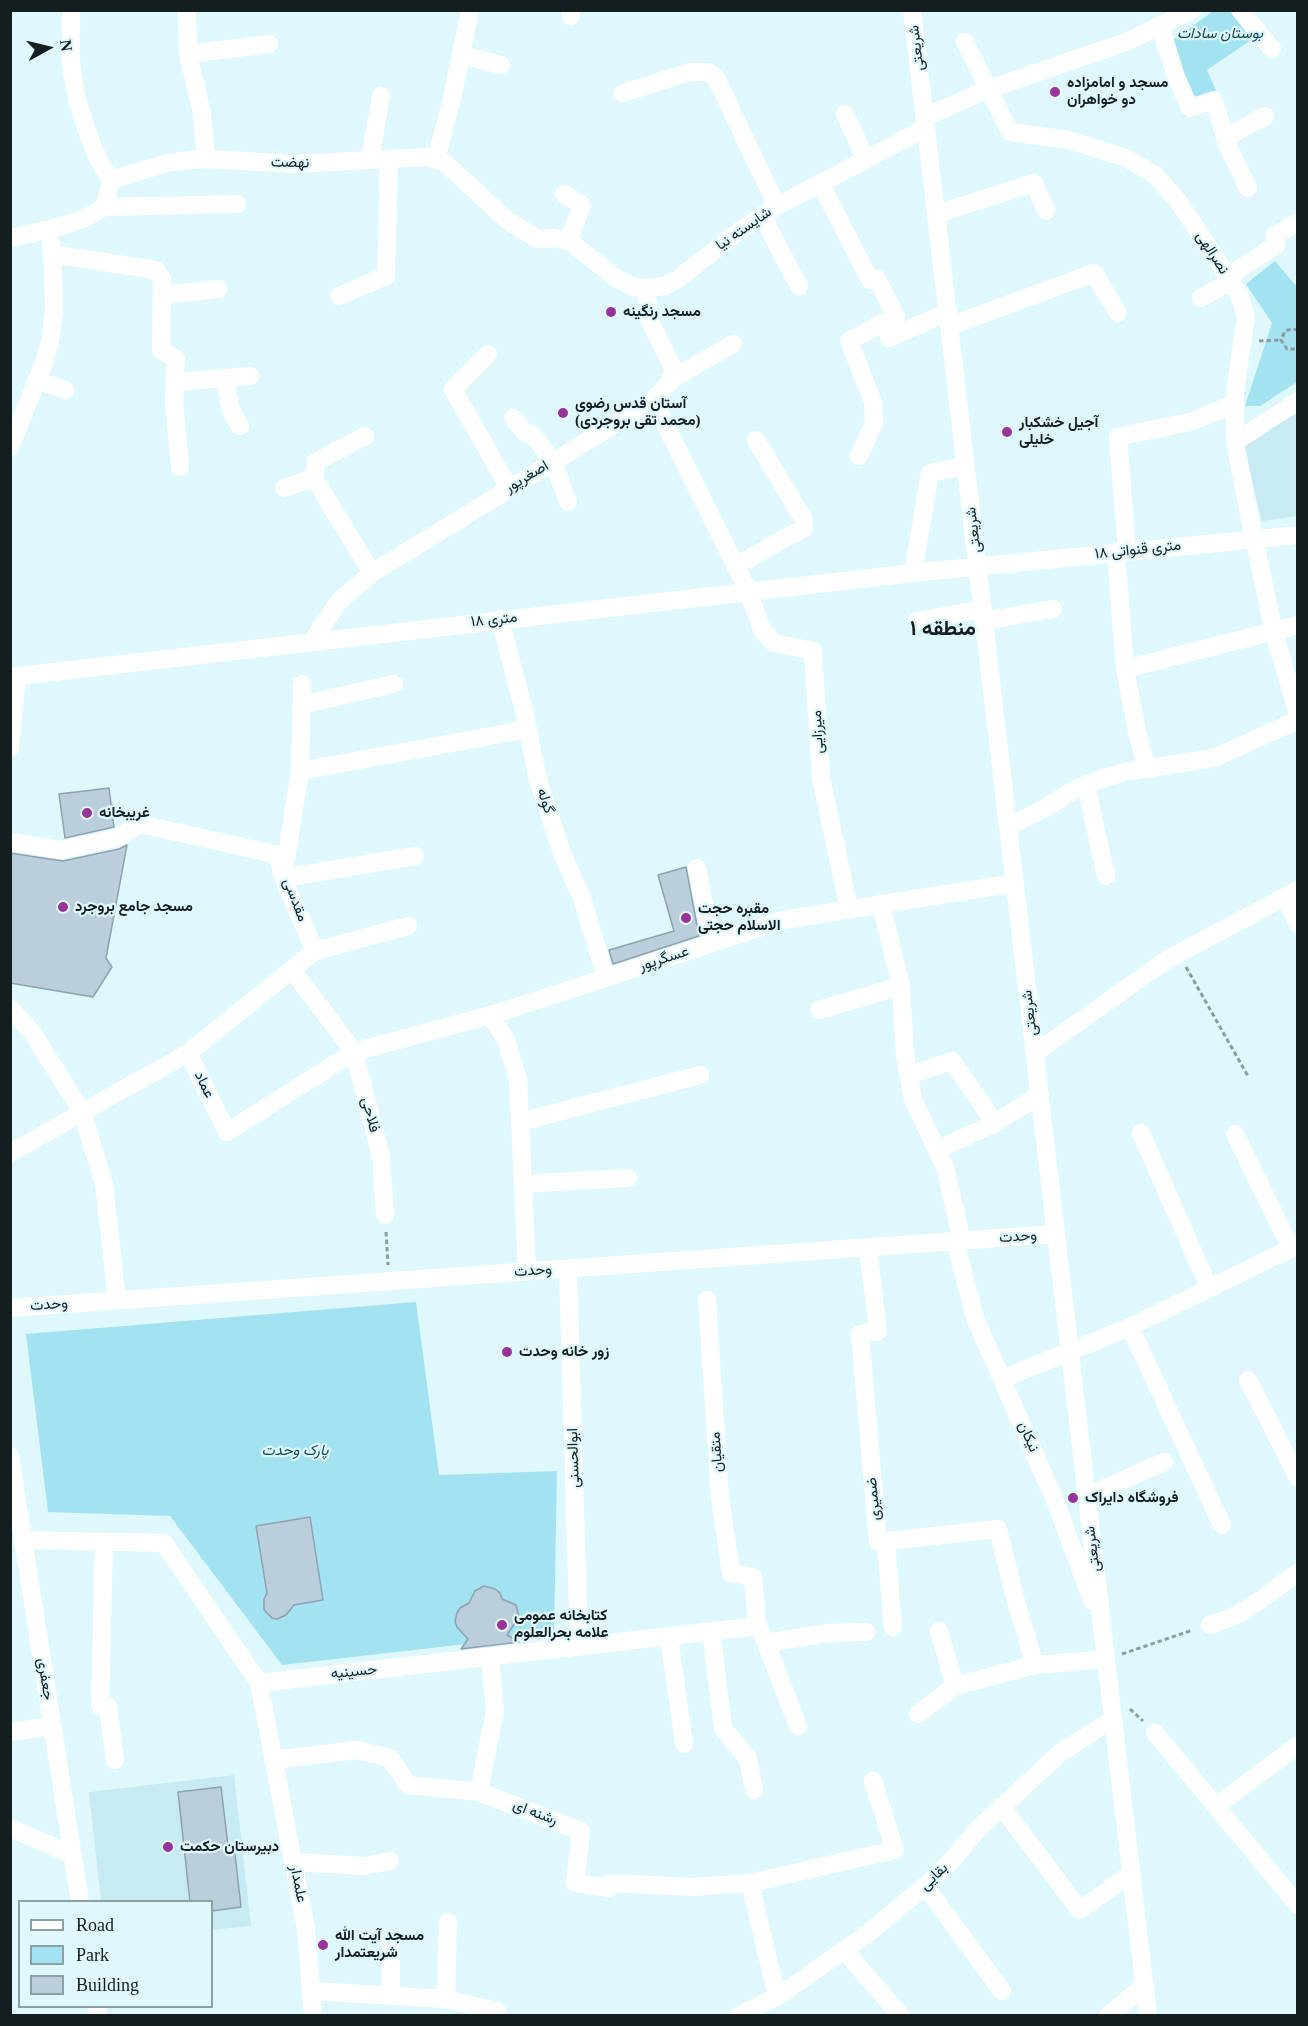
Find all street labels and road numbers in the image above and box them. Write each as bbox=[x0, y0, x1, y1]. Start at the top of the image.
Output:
street label: شریعتی bbox=[905, 24, 929, 72]
street label: نهضت bbox=[271, 154, 309, 172]
street label: شایسته نیا bbox=[713, 203, 775, 255]
street label: نصرالهی bbox=[1192, 228, 1232, 278]
street label: اصغرپور bbox=[502, 457, 552, 497]
street label: شریعتی bbox=[962, 506, 986, 554]
street label: ۱۸ متری قنواتی bbox=[1094, 537, 1182, 563]
street label: ۱۸ متری bbox=[470, 609, 518, 631]
street label: میرزایی bbox=[808, 710, 828, 754]
street label: گوله bbox=[533, 786, 557, 816]
street label: مقدسی bbox=[279, 876, 311, 924]
street label: عسگرپور bbox=[637, 943, 691, 975]
street label: شریعتی bbox=[1018, 989, 1042, 1037]
street label: عماد bbox=[190, 1069, 218, 1101]
street label: فلاحی bbox=[357, 1096, 383, 1134]
street label: وحدت bbox=[999, 1227, 1037, 1247]
street label: وحدت bbox=[514, 1261, 552, 1281]
street label: وحدت bbox=[30, 1295, 68, 1315]
street label: نیکان bbox=[1013, 1419, 1043, 1455]
street label: ابوالحسنی bbox=[564, 1428, 584, 1488]
street label: متقیان bbox=[707, 1431, 727, 1473]
street label: ضمیری bbox=[863, 1477, 885, 1521]
street label: شریعتی bbox=[1081, 1525, 1105, 1573]
street label: جعفری bbox=[33, 1657, 57, 1701]
street label: حسینیه bbox=[330, 1661, 378, 1683]
street label: رشنه ای bbox=[510, 1796, 560, 1830]
street label: بقایی bbox=[916, 1859, 952, 1895]
street label: علمدار bbox=[286, 1864, 310, 1904]

